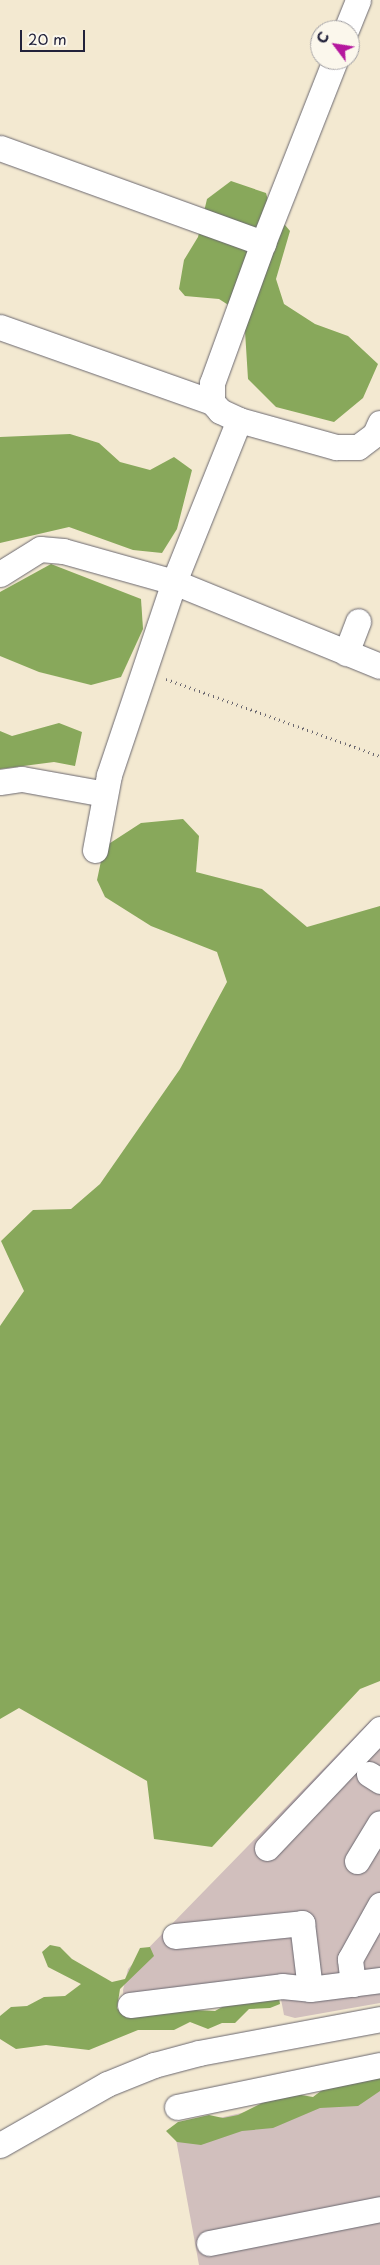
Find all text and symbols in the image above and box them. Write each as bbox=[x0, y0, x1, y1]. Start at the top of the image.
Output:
scale bar bbox=[22, 20, 88, 52]
north arrow bbox=[310, 20, 360, 70]
text: 20 m bbox=[28, 27, 67, 50]
text: С bbox=[311, 28, 334, 47]

